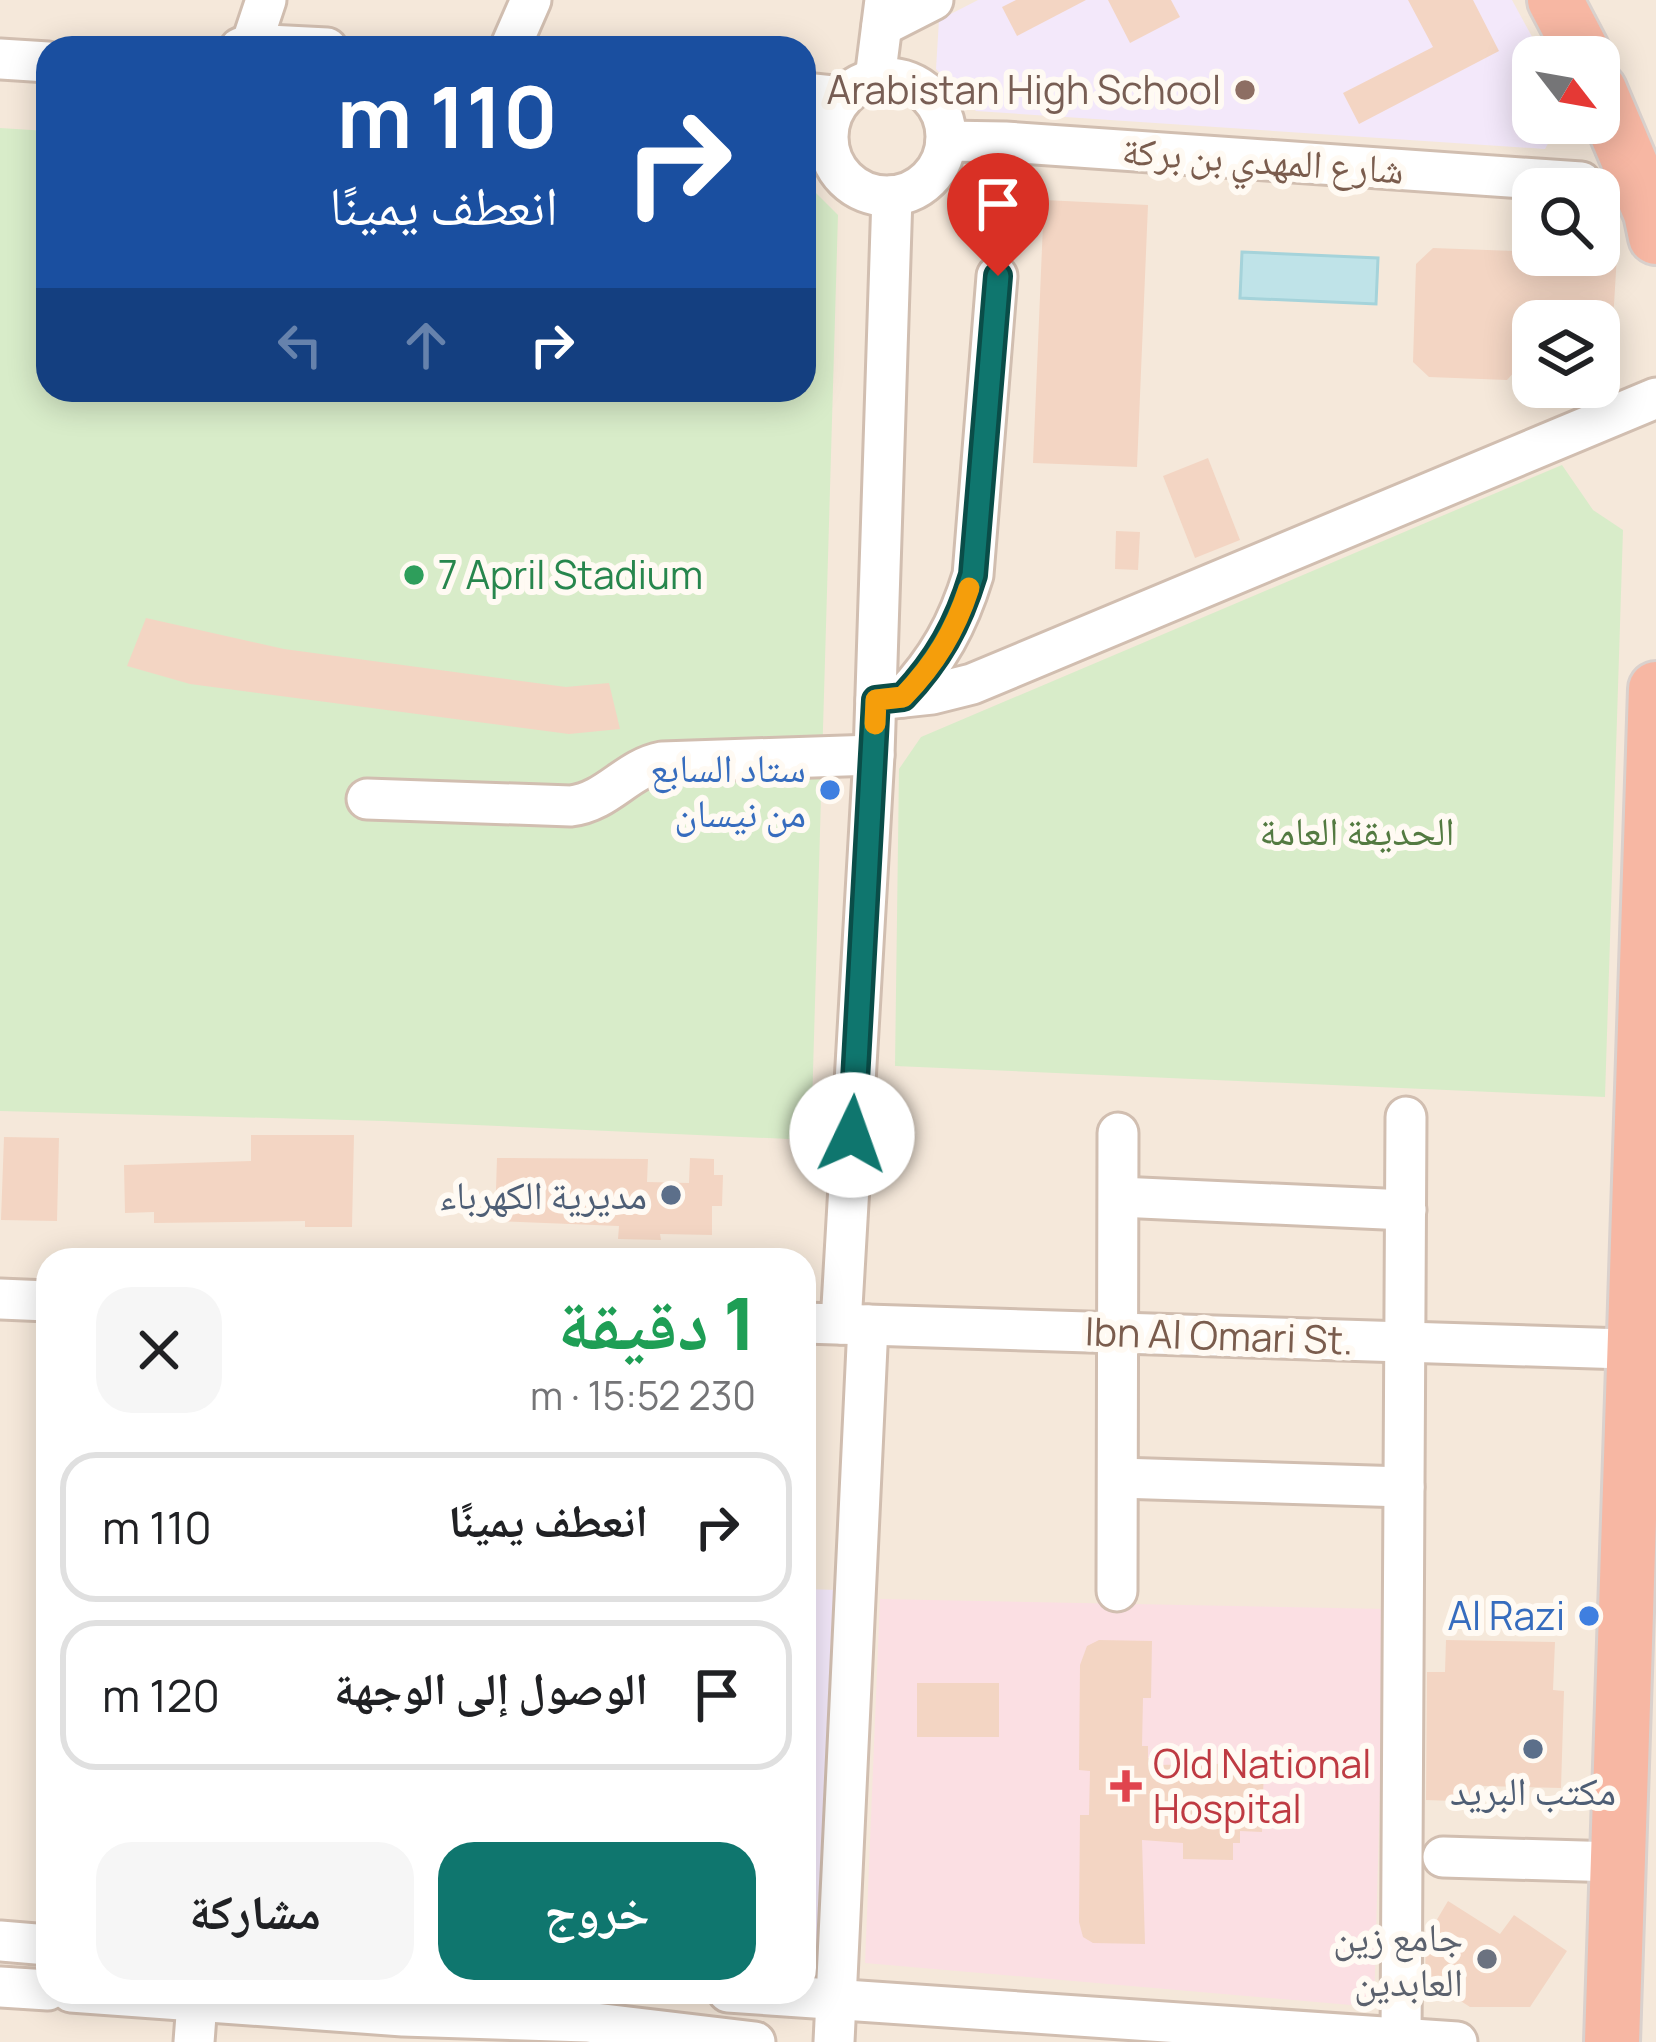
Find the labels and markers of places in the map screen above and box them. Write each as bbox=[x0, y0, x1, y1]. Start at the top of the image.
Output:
place label: Arabistan High School bbox=[827, 62, 1221, 116]
marker: Arabistan High School bbox=[1232, 77, 1258, 103]
pin bbox=[947, 153, 1049, 276]
place label: 7 April Stadium bbox=[438, 547, 703, 601]
marker: 7 April Stadium bbox=[401, 562, 427, 588]
place label: ستاد السابع من نيسان bbox=[650, 740, 806, 839]
marker: ستاد السابع من نيسان bbox=[817, 777, 843, 803]
place label: مديرية الكهرباء bbox=[439, 1167, 647, 1221]
marker: مديرية الكهرباء bbox=[658, 1182, 684, 1208]
place label: Al Razi bbox=[1447, 1588, 1565, 1642]
marker: Al Razi bbox=[1576, 1603, 1602, 1629]
place label: Old National Hospital bbox=[1153, 1736, 1371, 1835]
marker: مكتب البريد bbox=[1520, 1736, 1546, 1762]
place label: مكتب البريد bbox=[1450, 1763, 1616, 1817]
marker: Old National Hospital bbox=[1110, 1770, 1142, 1802]
place label: جامع زين العابدين bbox=[1333, 1909, 1463, 2008]
marker: جامع زين العابدين bbox=[1474, 1946, 1500, 1972]

